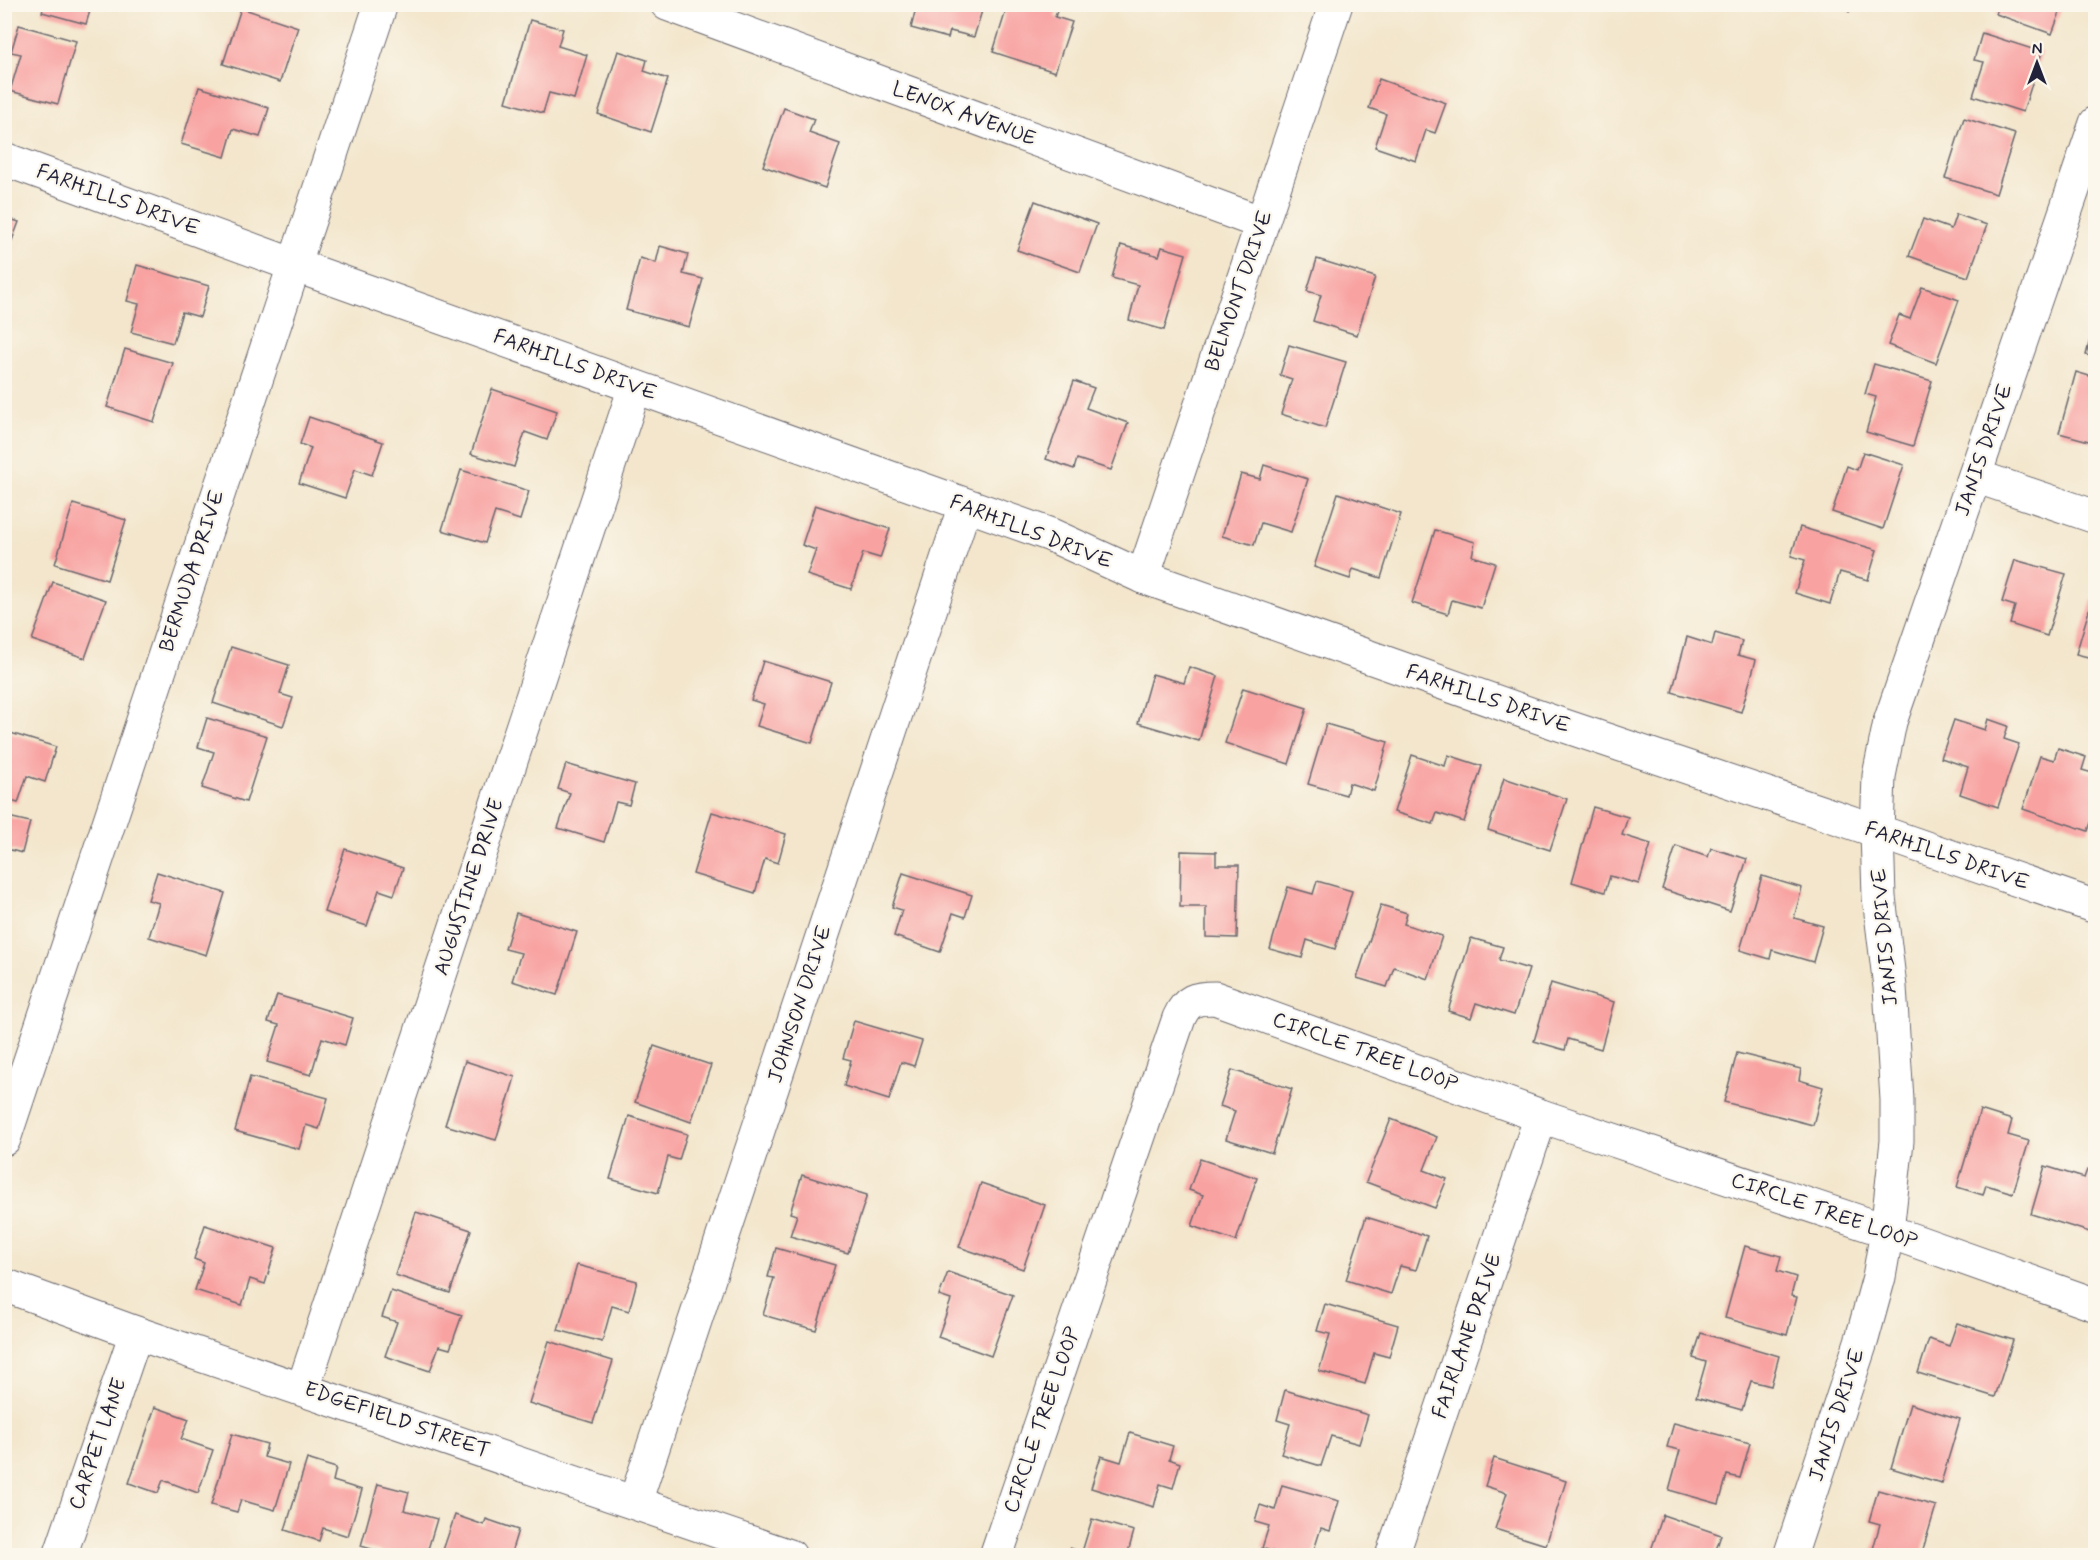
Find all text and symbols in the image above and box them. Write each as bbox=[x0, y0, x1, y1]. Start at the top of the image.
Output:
north arrow bbox=[2007, 33, 2067, 93]
text: N bbox=[2032, 39, 2042, 60]
street label: LENOX AVENUE bbox=[888, 75, 1040, 153]
street label: FARHILLS DRIVE bbox=[32, 157, 204, 243]
street label: BELMONT DRIVE bbox=[1198, 207, 1280, 375]
street label: FARHILLS DRIVE bbox=[489, 322, 661, 408]
street label: JANIS DRIVE bbox=[1948, 380, 2020, 520]
street label: BERMUDA DRIVE bbox=[153, 486, 231, 656]
street label: FARHILLS DRIVE bbox=[946, 488, 1116, 576]
street label: FARHILLS DRIVE bbox=[1402, 658, 1574, 740]
street label: AUGUSTINE DRIVE bbox=[427, 795, 511, 979]
street label: FARHILLS DRIVE bbox=[1861, 815, 2033, 897]
street label: JANIS DRIVE bbox=[1865, 867, 1905, 1007]
street label: JOHNSON DRIVE bbox=[761, 922, 839, 1086]
street label: CIRCLE TREE LOOP bbox=[1269, 1005, 1461, 1099]
street label: CIRCLE TREE LOOP bbox=[1727, 1166, 1921, 1256]
street label: FAIRLANE DRIVE bbox=[1426, 1250, 1508, 1422]
street label: CIRCLE TREE LOOP bbox=[997, 1323, 1087, 1517]
street label: JANIS DRIVE bbox=[1802, 1345, 1872, 1485]
street label: CARPET LANE bbox=[62, 1375, 134, 1513]
street label: EDGEFIELD STREET bbox=[300, 1375, 494, 1465]

